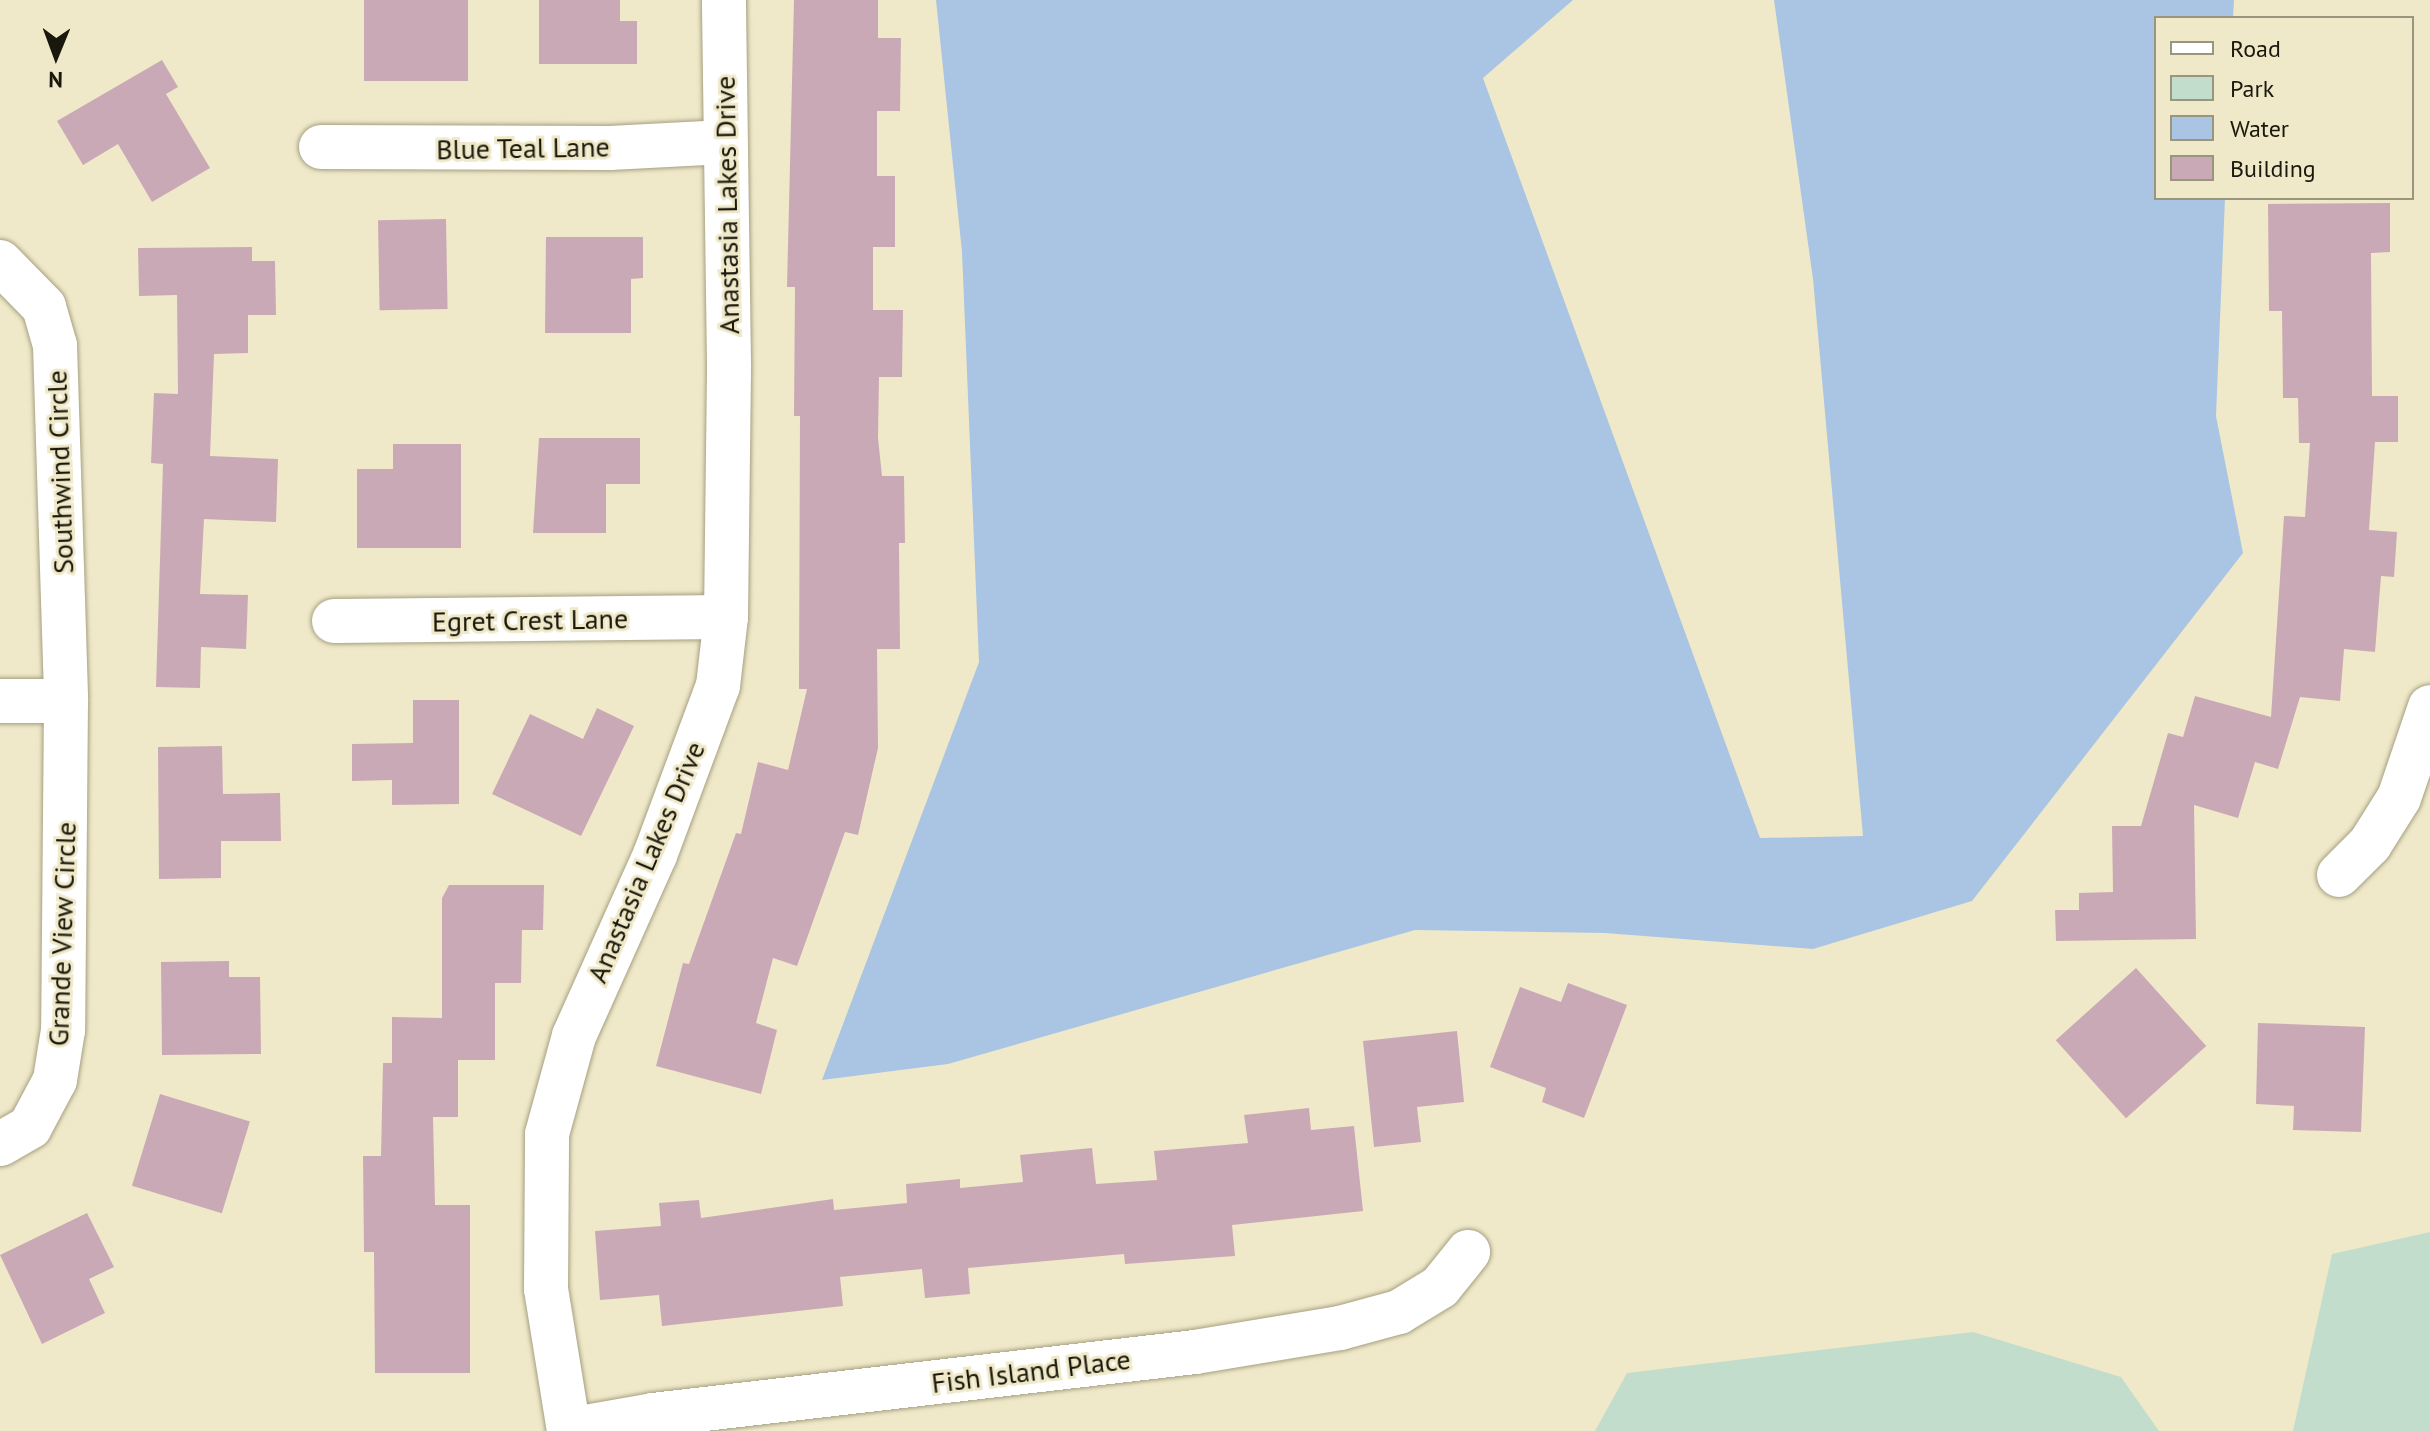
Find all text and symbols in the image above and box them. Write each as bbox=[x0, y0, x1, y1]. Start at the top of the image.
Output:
north arrow bbox=[16, 16, 96, 96]
legend bbox=[2154, 16, 2414, 200]
text: Road bbox=[2230, 33, 2281, 64]
text: N bbox=[48, 66, 63, 94]
text: Park bbox=[2230, 73, 2274, 104]
street label: Anastasia Lakes Drive bbox=[708, 75, 746, 335]
text: Water bbox=[2230, 113, 2289, 144]
street label: Blue Teal Lane bbox=[436, 130, 610, 166]
text: Building bbox=[2230, 153, 2316, 184]
street label: Southwind Circle bbox=[40, 370, 80, 574]
street label: Egret Crest Lane bbox=[432, 601, 628, 639]
street label: Anastasia Lakes Drive bbox=[580, 736, 712, 988]
street label: Grande View Circle bbox=[41, 820, 83, 1048]
street label: Fish Island Place bbox=[930, 1342, 1132, 1400]

